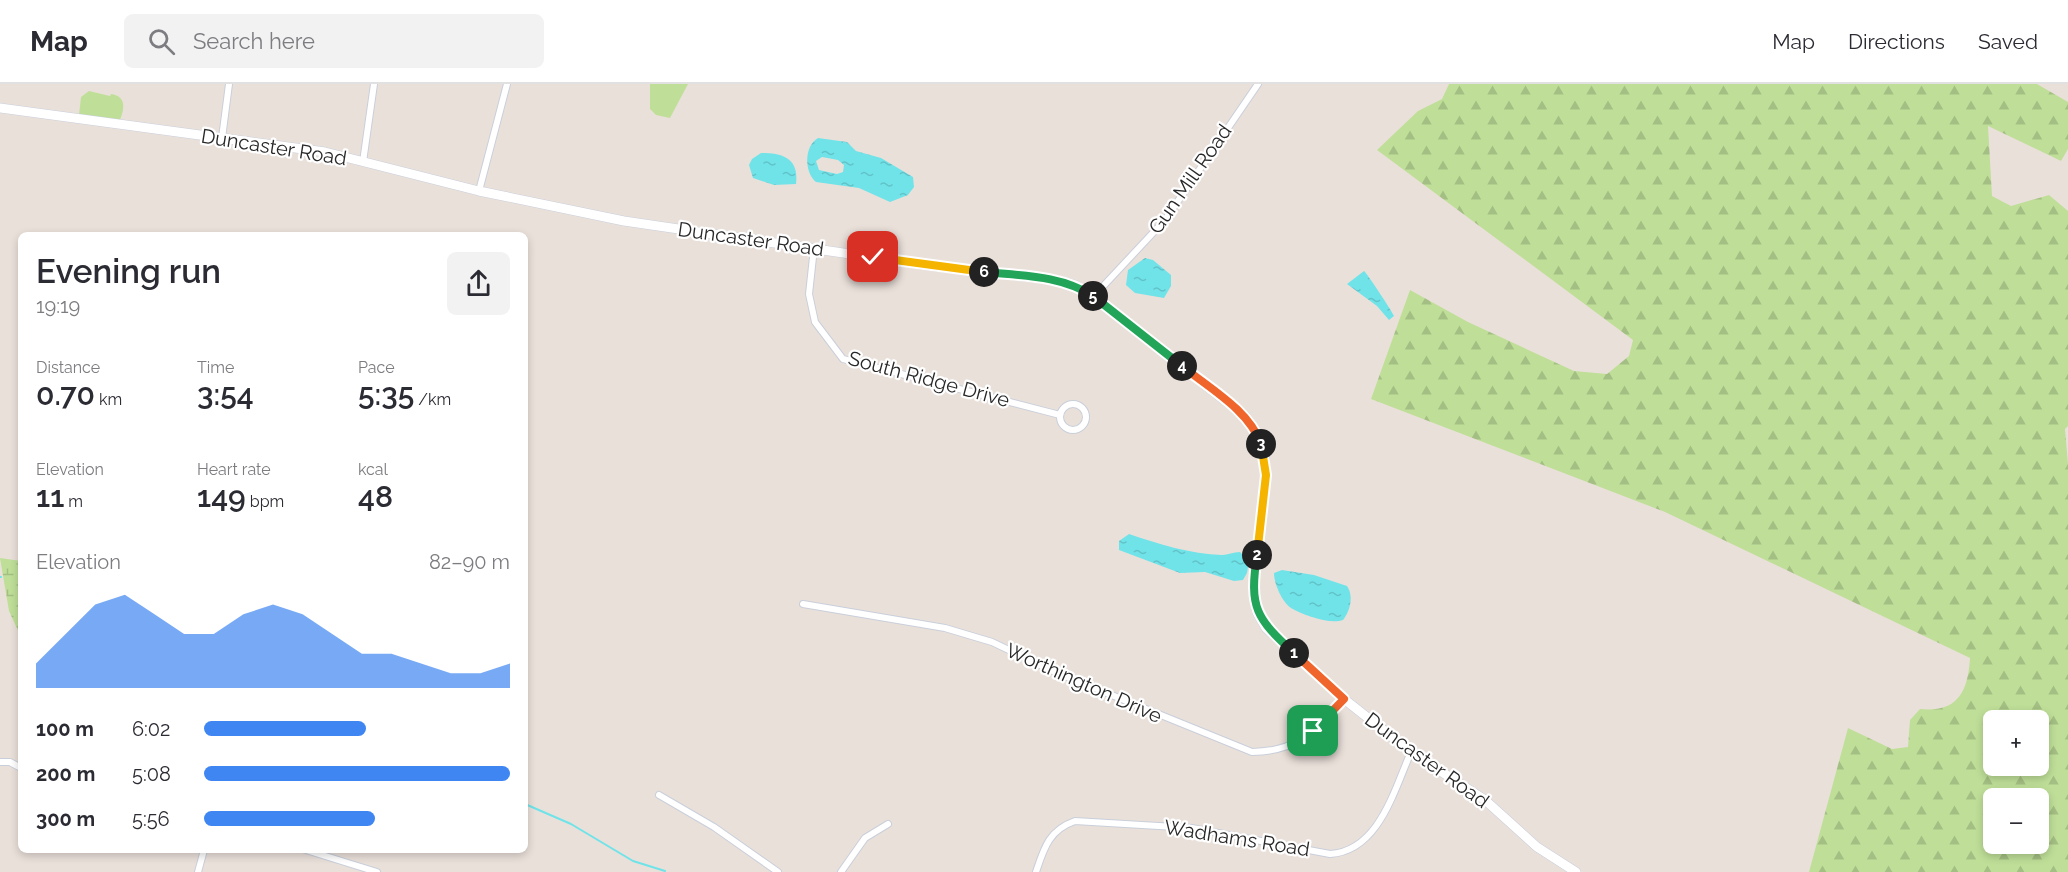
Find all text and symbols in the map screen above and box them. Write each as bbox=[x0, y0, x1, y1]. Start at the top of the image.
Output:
search box bbox=[124, 14, 544, 68]
text: Map bbox=[30, 25, 88, 58]
icon: search bbox=[145, 25, 178, 58]
text: Search here bbox=[193, 28, 315, 54]
text: Map bbox=[1772, 29, 1815, 54]
text: Directions bbox=[1848, 29, 1945, 54]
text: Saved bbox=[1978, 29, 2038, 54]
street label: Gun Mill Road bbox=[1143, 120, 1237, 238]
street label: Duncaster Road bbox=[199, 124, 349, 170]
street label: Duncaster Road bbox=[676, 217, 826, 261]
pin bbox=[847, 231, 898, 282]
icon: check bbox=[856, 240, 889, 273]
text: Evening run bbox=[36, 252, 221, 291]
button: share bbox=[447, 252, 510, 315]
pin: 6 bbox=[969, 257, 999, 287]
text: 6 bbox=[979, 262, 989, 281]
pin: 5 bbox=[1078, 281, 1108, 311]
text: 5 bbox=[1089, 286, 1097, 305]
text: 19:19 bbox=[36, 294, 80, 318]
street label: South Ridge Drive bbox=[846, 346, 1013, 412]
pin: 4 bbox=[1167, 351, 1197, 381]
text: 4 bbox=[1177, 356, 1187, 375]
text: Distance bbox=[36, 358, 100, 377]
text: Time bbox=[197, 358, 234, 377]
text: Pace bbox=[358, 358, 395, 377]
text: 0.70 bbox=[36, 377, 95, 412]
text: 3:54 bbox=[197, 377, 254, 412]
text: 5:35 bbox=[358, 377, 414, 412]
text: km bbox=[95, 390, 122, 409]
text: /km bbox=[414, 390, 451, 409]
pin: 3 bbox=[1246, 429, 1276, 459]
text: 3 bbox=[1257, 434, 1265, 453]
text: Elevation bbox=[36, 460, 104, 479]
text: Heart rate bbox=[197, 460, 271, 479]
text: kcal bbox=[358, 460, 388, 479]
text: 11 bbox=[36, 479, 64, 514]
text: 149 bbox=[197, 479, 246, 514]
text: 48 bbox=[358, 479, 393, 514]
text: m bbox=[64, 492, 83, 511]
text: bpm bbox=[246, 492, 284, 511]
pin: 2 bbox=[1242, 540, 1272, 570]
text: 2 bbox=[1252, 545, 1262, 564]
text: Elevation bbox=[36, 550, 121, 574]
text: 82–90 m bbox=[429, 550, 510, 574]
street label: Worthington Drive bbox=[1002, 638, 1166, 728]
pin: 1 bbox=[1279, 638, 1309, 668]
text: 1 bbox=[1290, 643, 1298, 662]
pin bbox=[1287, 705, 1338, 756]
street label: Duncaster Road bbox=[1360, 707, 1494, 813]
map controls bbox=[1983, 710, 2049, 854]
button: + bbox=[1983, 710, 2049, 776]
icon: arrive bbox=[1296, 714, 1329, 747]
text: 100 m bbox=[36, 717, 94, 741]
text: 6:02 bbox=[132, 717, 170, 741]
text: 200 m bbox=[36, 762, 95, 786]
text: 5:08 bbox=[132, 762, 171, 786]
button: − bbox=[1983, 788, 2049, 854]
text: 300 m bbox=[36, 807, 95, 831]
text: 5:56 bbox=[132, 807, 170, 831]
street label: Wadhams Road bbox=[1163, 815, 1311, 861]

